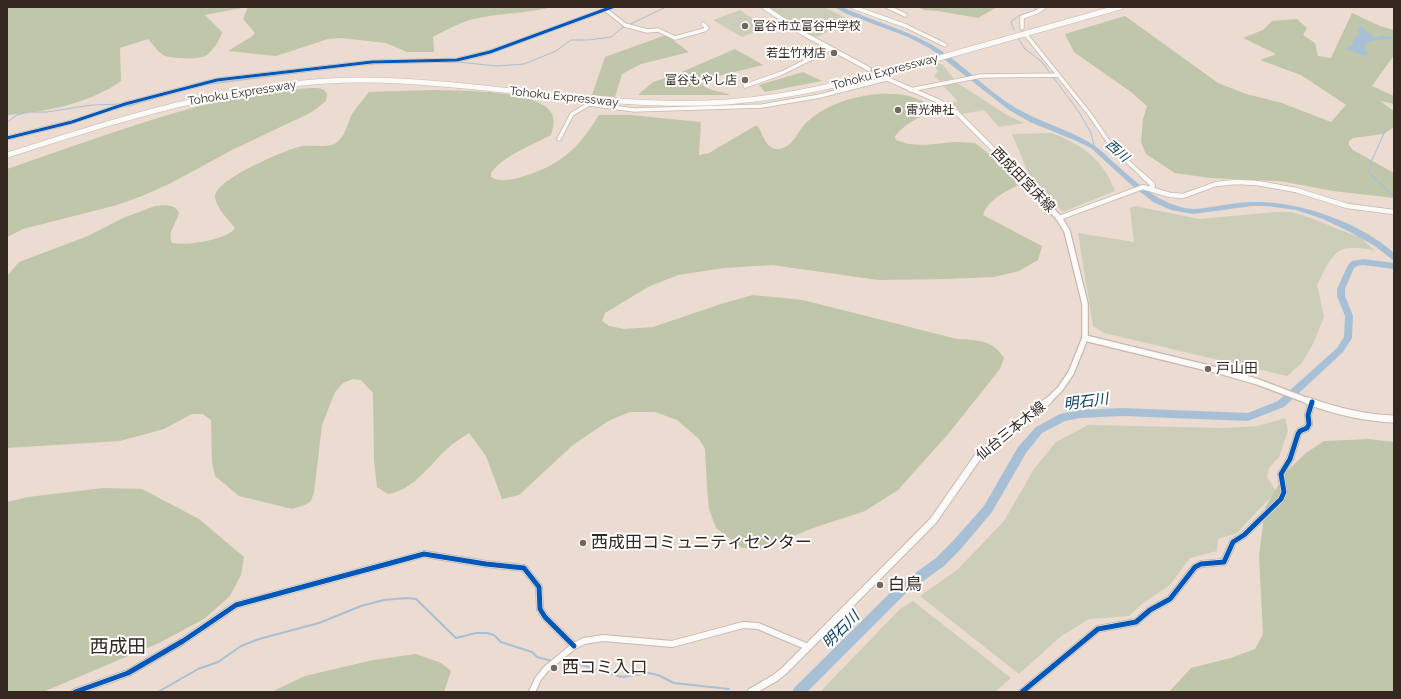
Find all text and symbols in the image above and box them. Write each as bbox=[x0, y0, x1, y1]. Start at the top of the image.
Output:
place label: 富谷市立富谷中学校 bbox=[753, 19, 861, 33]
marker: 富谷市立富谷中学校 bbox=[740, 21, 750, 31]
place label: 若生竹材店 bbox=[766, 46, 826, 60]
marker: 若生竹材店 bbox=[829, 48, 839, 58]
street label: Tohoku Expressway bbox=[830, 51, 940, 93]
place label: 富谷もやし店 bbox=[665, 73, 737, 87]
marker: 富谷もやし店 bbox=[740, 75, 750, 85]
street label: Tohoku Expressway bbox=[187, 77, 297, 109]
street label: Tohoku Expressway bbox=[509, 84, 619, 110]
place label: 雷光神社 bbox=[906, 103, 954, 117]
marker: 雷光神社 bbox=[893, 105, 903, 115]
water label: 西川 bbox=[1102, 137, 1132, 165]
street label: 西成田宮床線 bbox=[988, 144, 1058, 216]
place label: 戸山田 bbox=[1216, 361, 1258, 377]
marker: 戸山田 bbox=[1203, 364, 1213, 374]
water label: 明石川 bbox=[1062, 390, 1110, 414]
street label: 仙台三本木線 bbox=[973, 398, 1049, 464]
place label: 西成田コミュニティセンター bbox=[591, 533, 812, 553]
marker: 西成田コミュニティセンター bbox=[578, 538, 588, 548]
place label: 白鳥 bbox=[888, 575, 922, 595]
marker: 白鳥 bbox=[875, 580, 885, 590]
water label: 明石川 bbox=[819, 608, 863, 652]
district label: 西成田 bbox=[90, 636, 146, 658]
place label: 西コミ入口 bbox=[562, 658, 647, 678]
marker: 西コミ入口 bbox=[549, 663, 559, 673]

